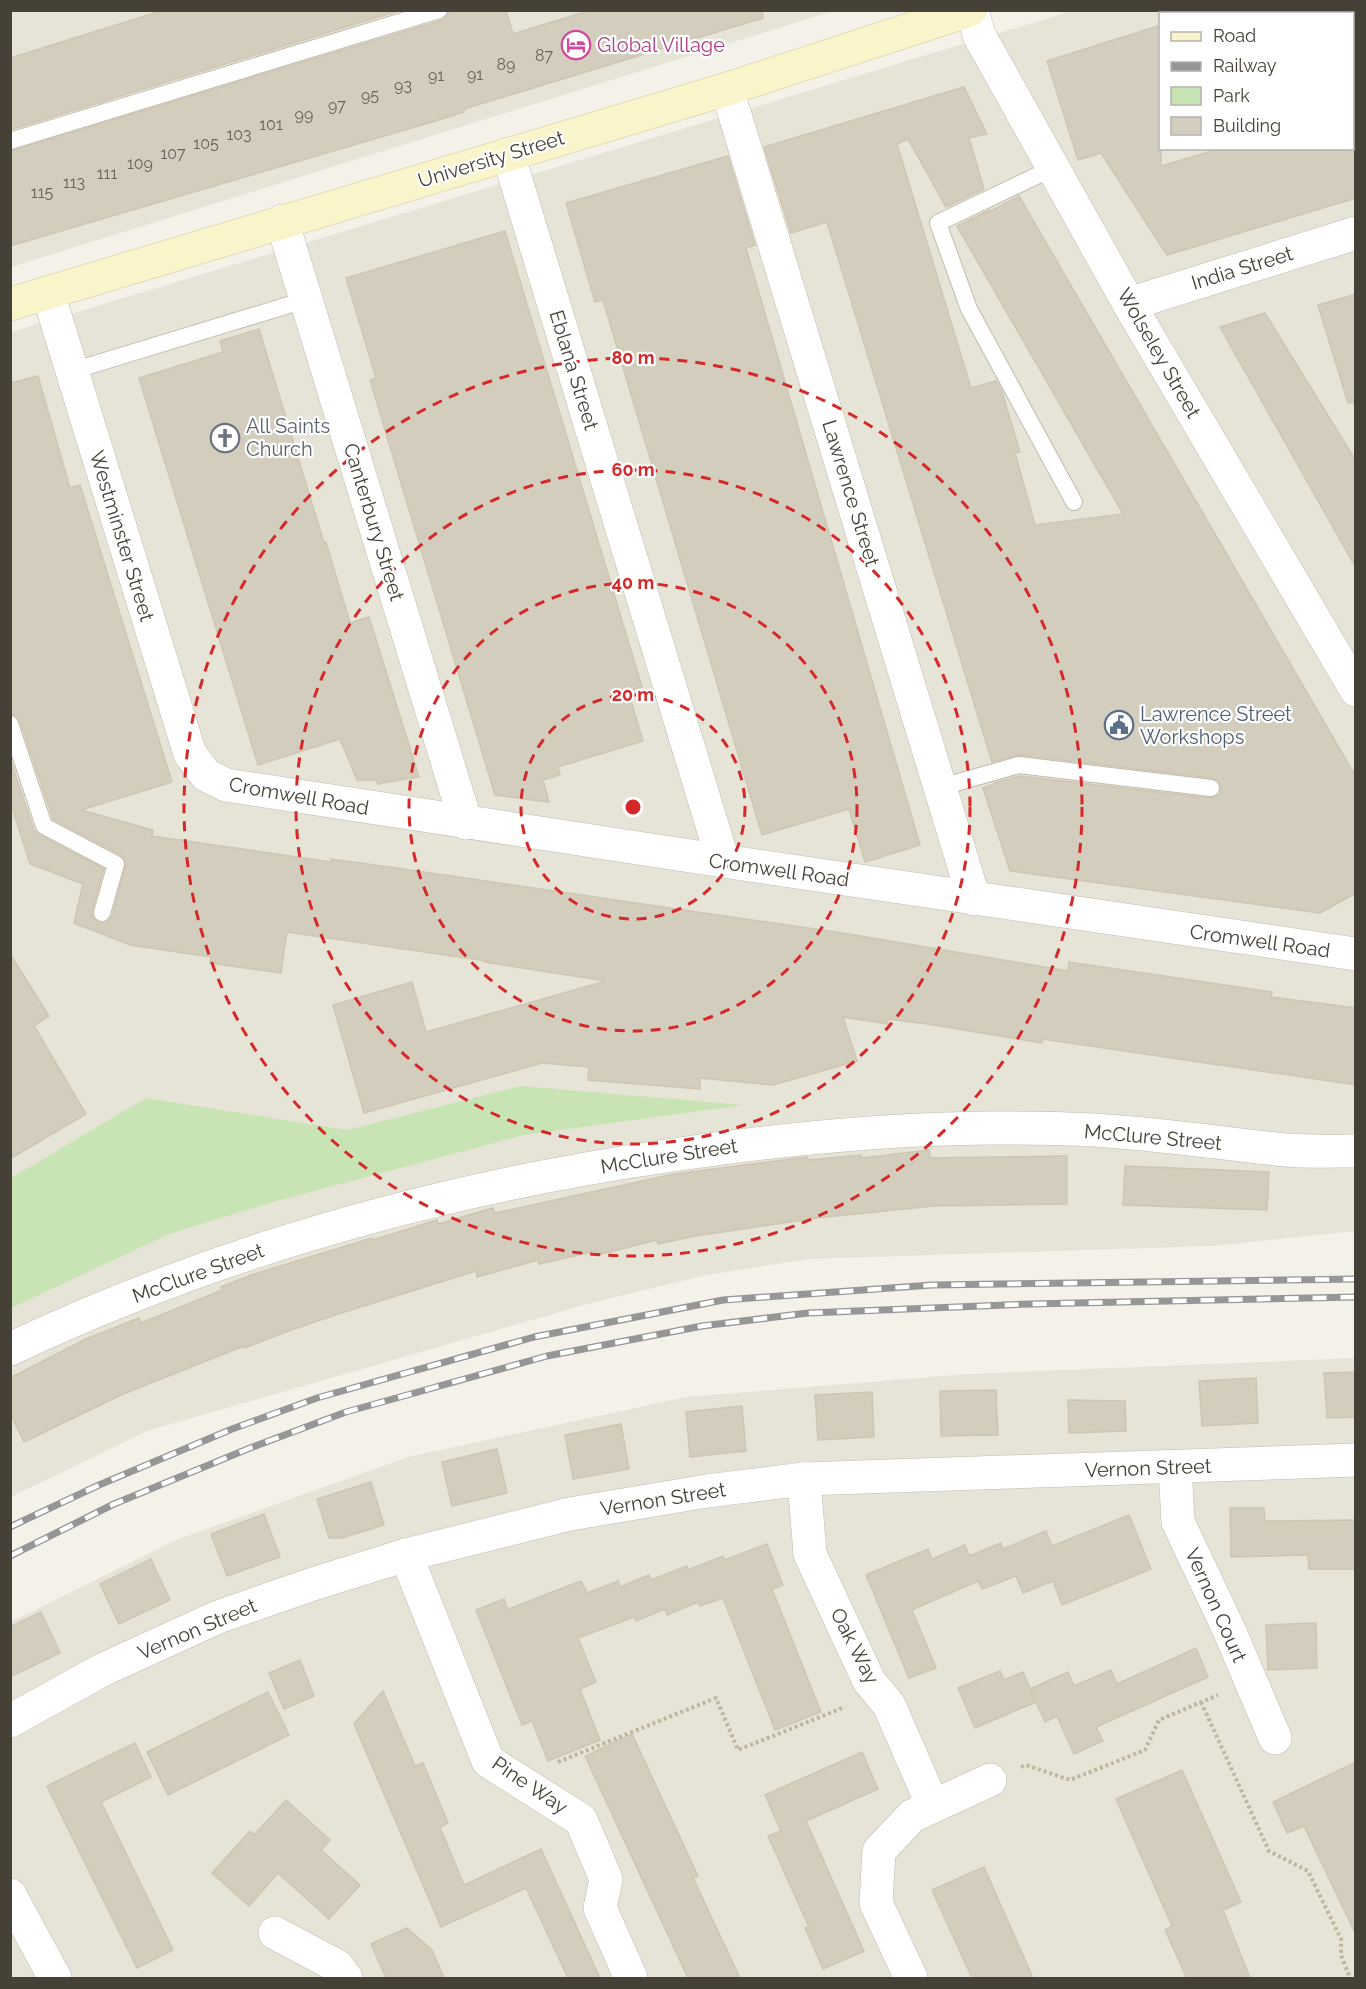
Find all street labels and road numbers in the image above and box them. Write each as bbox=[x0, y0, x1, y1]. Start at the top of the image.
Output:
street label: University Street bbox=[415, 125, 567, 193]
street label: India Street bbox=[1188, 241, 1296, 295]
street label: Wolseley Street bbox=[1112, 284, 1206, 423]
street label: Eblana Street bbox=[544, 307, 604, 433]
street label: Lawrence Street bbox=[817, 417, 885, 569]
street label: Canterbury Street bbox=[339, 440, 409, 604]
street label: Westminster Street bbox=[85, 448, 159, 624]
street label: Cromwell Road bbox=[227, 772, 371, 820]
street label: Cromwell Road bbox=[707, 848, 851, 892]
street label: Cromwell Road bbox=[1188, 919, 1332, 963]
street label: McClure Street bbox=[1083, 1119, 1223, 1155]
street label: McClure Street bbox=[599, 1133, 739, 1179]
street label: McClure Street bbox=[129, 1238, 267, 1308]
street label: Vernon Street bbox=[1084, 1454, 1212, 1482]
street label: Vernon Street bbox=[599, 1477, 728, 1521]
street label: Vernon Court bbox=[1180, 1544, 1252, 1666]
street label: Vernon Street bbox=[134, 1593, 260, 1665]
street label: Oak Way bbox=[826, 1604, 884, 1688]
street label: Pine Way bbox=[488, 1751, 572, 1819]

